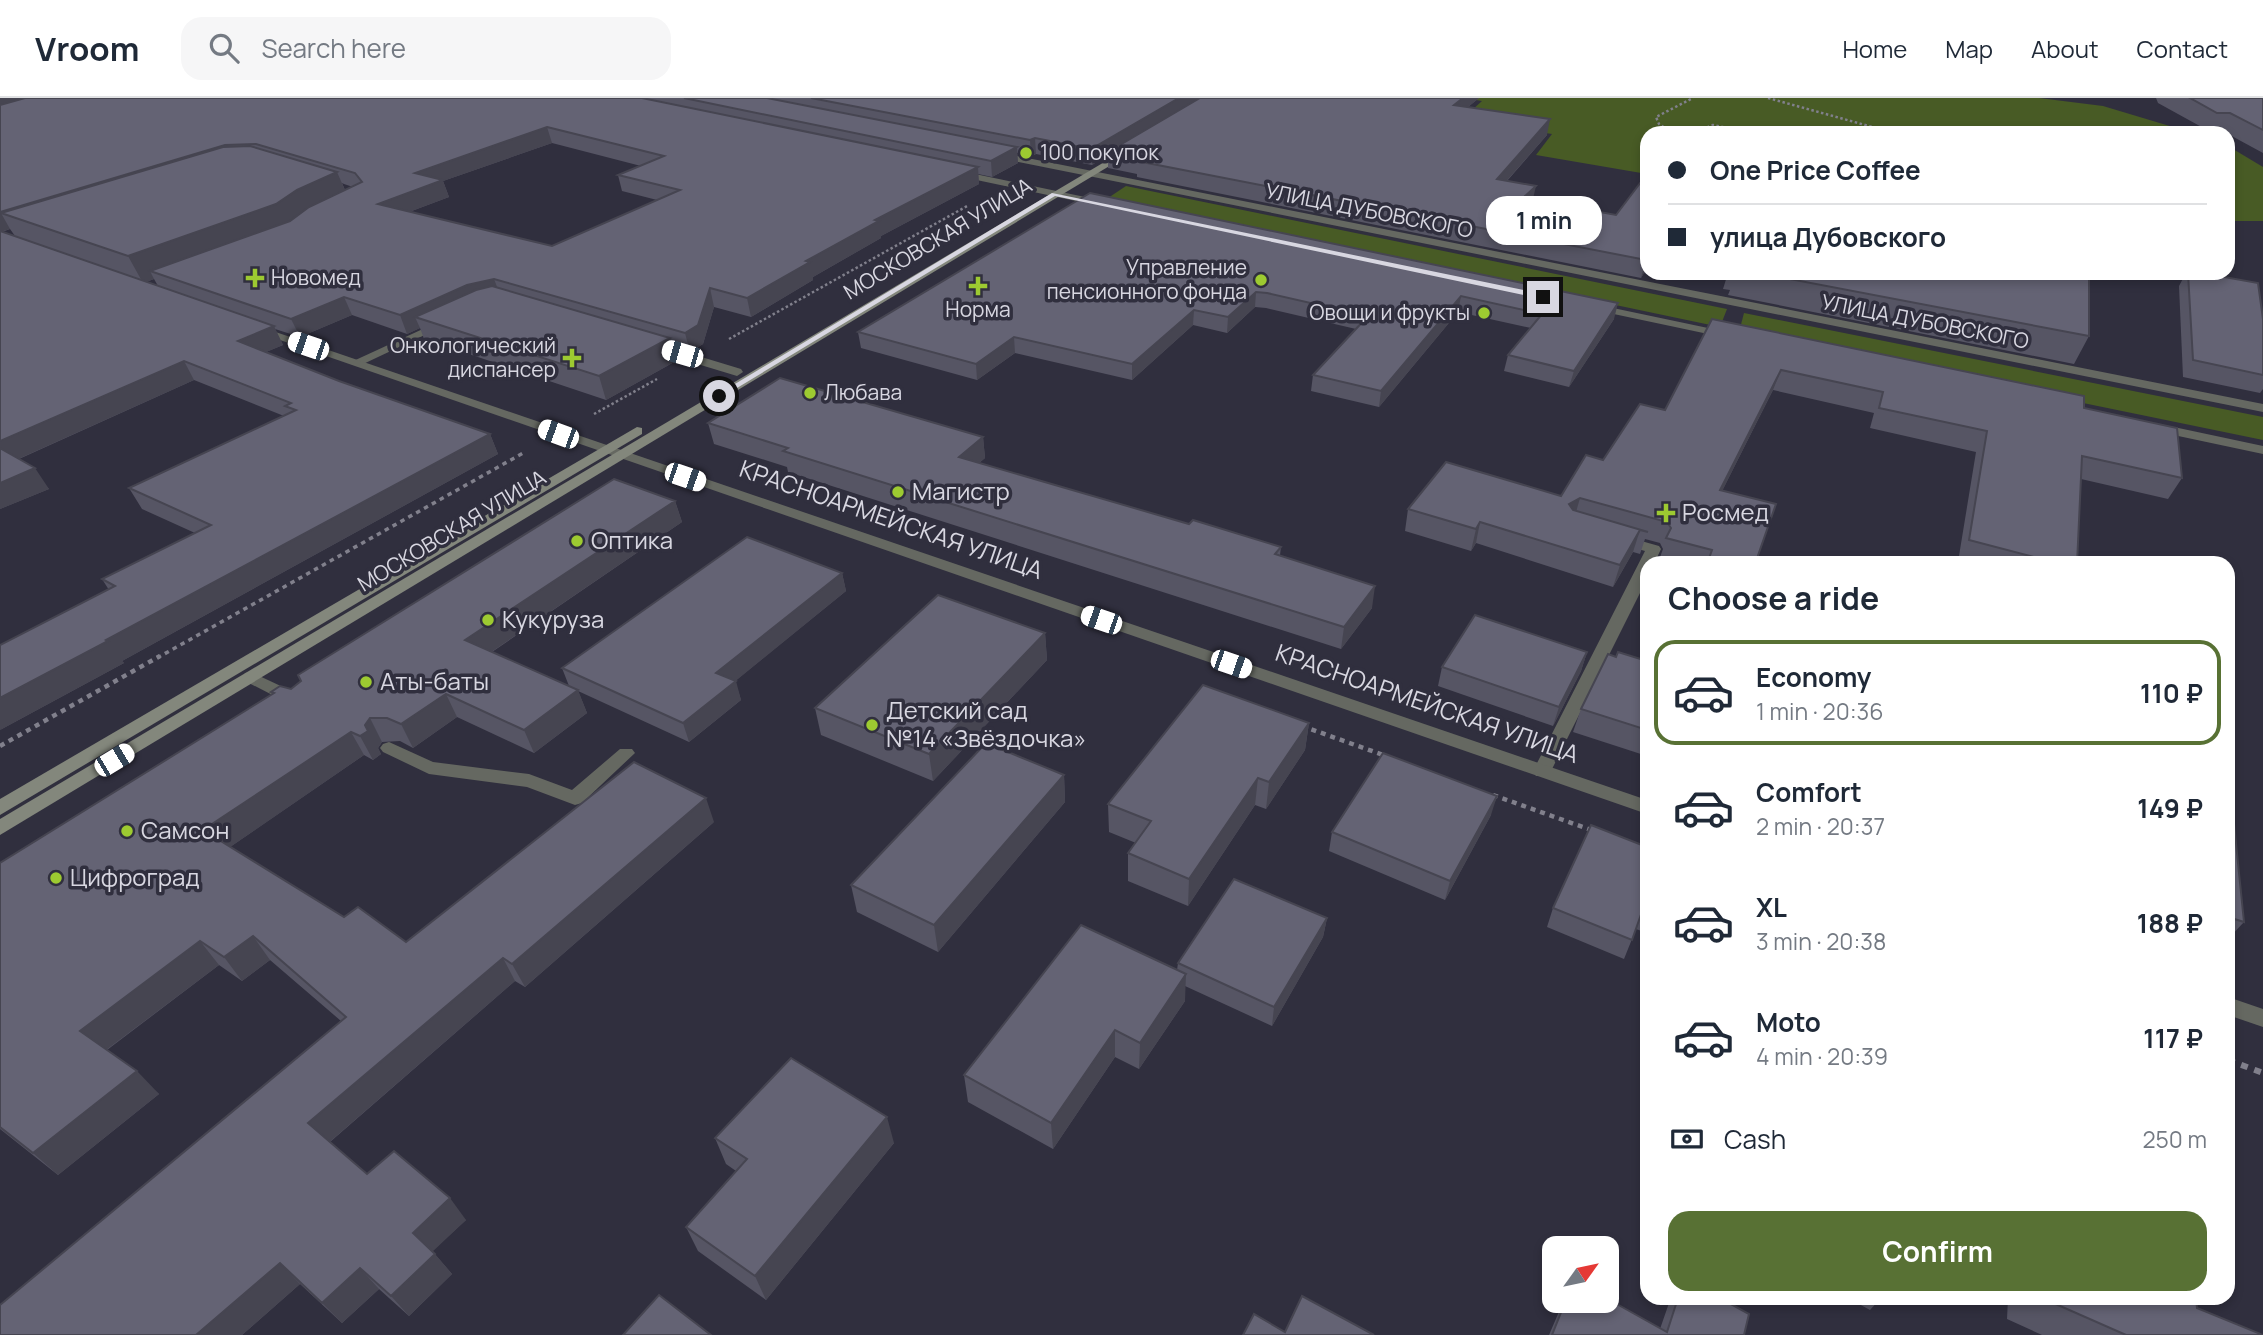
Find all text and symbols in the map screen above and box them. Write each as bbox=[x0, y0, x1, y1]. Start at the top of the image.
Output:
search box bbox=[181, 17, 671, 80]
text: Vroom bbox=[35, 26, 139, 71]
icon: search bbox=[205, 29, 243, 67]
text: Search here bbox=[261, 30, 406, 66]
text: Home bbox=[1842, 32, 1907, 65]
text: Map bbox=[1945, 32, 1993, 65]
text: About bbox=[2031, 32, 2099, 65]
text: Contact bbox=[2137, 32, 2228, 65]
place label: 100 покупок bbox=[1040, 138, 1159, 166]
marker: 100 покупок bbox=[1018, 145, 1034, 161]
text: One Price Coffee bbox=[1710, 152, 1921, 188]
street label: МОСКОВСКАЯ УЛИЦА bbox=[838, 171, 1037, 306]
street label: УЛИЦА ДУБОВСКОГО bbox=[1263, 176, 1475, 244]
callout: 1 min bbox=[1485, 195, 1601, 244]
text: 1 min bbox=[1516, 204, 1572, 236]
text: улица Дубовского bbox=[1710, 219, 1946, 255]
place label: Управление пенсионного фонда bbox=[1047, 253, 1247, 305]
place label: Новомед bbox=[271, 263, 361, 291]
marker: Новомед bbox=[245, 268, 265, 288]
marker: Управление пенсионного фонда bbox=[1253, 272, 1269, 288]
marker: Норма bbox=[970, 278, 986, 294]
route end bbox=[1527, 281, 1559, 313]
street label: УЛИЦА ДУБОВСКОГО bbox=[1819, 287, 2031, 355]
place label: Норма bbox=[945, 295, 1011, 323]
place label: Овощи и фрукты bbox=[1309, 298, 1470, 326]
marker: Овощи и фрукты bbox=[1476, 305, 1492, 321]
car bbox=[285, 329, 332, 363]
place label: Онкологический диспансер bbox=[390, 331, 556, 383]
car bbox=[659, 338, 706, 370]
marker: Онкологический диспансер bbox=[562, 348, 582, 368]
place label: Любава bbox=[824, 378, 902, 406]
route start bbox=[703, 380, 735, 412]
marker: Любава bbox=[802, 385, 818, 401]
car bbox=[535, 417, 582, 451]
street label: КРАСНОАРМЕЙСКАЯ УЛИЦА bbox=[735, 451, 1048, 586]
car bbox=[662, 460, 709, 494]
street label: МОСКОВСКАЯ УЛИЦА bbox=[352, 463, 551, 598]
place label: Магистр bbox=[912, 474, 1010, 507]
marker: Магистр bbox=[890, 484, 906, 500]
place label: Росмед bbox=[1682, 495, 1769, 528]
marker: Росмед bbox=[1656, 503, 1676, 523]
place label: Оптика bbox=[591, 523, 673, 556]
marker: Оптика bbox=[569, 533, 585, 549]
text: Choose a ride bbox=[1668, 576, 1879, 620]
place label: Кукуруза bbox=[502, 602, 604, 635]
car bbox=[1078, 603, 1125, 637]
marker: Кукуруза bbox=[480, 612, 496, 628]
street label: КРАСНОАРМЕЙСКАЯ УЛИЦА bbox=[1271, 635, 1584, 770]
car bbox=[1208, 647, 1255, 681]
text: Economy bbox=[1756, 659, 1871, 695]
icon: car bbox=[1672, 661, 1735, 724]
place label: Аты-баты bbox=[380, 664, 489, 697]
marker: Аты-баты bbox=[358, 674, 374, 690]
text: 110 ₽ bbox=[2140, 675, 2203, 711]
place label: Детский сад №14 «Звёздочка» bbox=[886, 693, 1086, 754]
text: 1 min · 20:36 bbox=[1756, 695, 1884, 727]
marker: Детский сад №14 «Звёздочка» bbox=[864, 717, 880, 733]
car bbox=[91, 740, 138, 780]
text: Comfort bbox=[1756, 774, 1862, 810]
icon: car bbox=[1672, 776, 1735, 839]
text: 149 ₽ bbox=[2137, 790, 2203, 826]
text: 2 min · 20:37 bbox=[1756, 810, 1885, 842]
place label: Самсон bbox=[141, 813, 229, 846]
marker: Самсон bbox=[119, 823, 135, 839]
place label: Цифроград bbox=[70, 860, 200, 893]
marker: Цифроград bbox=[48, 870, 64, 886]
text: XL bbox=[1756, 889, 1787, 925]
icon: car bbox=[1672, 891, 1735, 954]
text: 188 ₽ bbox=[2137, 905, 2203, 941]
text: 3 min · 20:38 bbox=[1756, 925, 1886, 957]
text: Moto bbox=[1756, 1004, 1821, 1040]
icon: car bbox=[1672, 1006, 1735, 1069]
text: 117 ₽ bbox=[2143, 1020, 2203, 1056]
text: 4 min · 20:39 bbox=[1756, 1040, 1888, 1072]
icon: cash bbox=[1668, 1120, 1706, 1158]
text: Cash bbox=[1724, 1121, 1786, 1157]
text: 250 m bbox=[2142, 1123, 2207, 1155]
button: Confirm bbox=[1668, 1211, 2207, 1291]
north arrow bbox=[1542, 1236, 1619, 1312]
map controls bbox=[1542, 1236, 1619, 1313]

